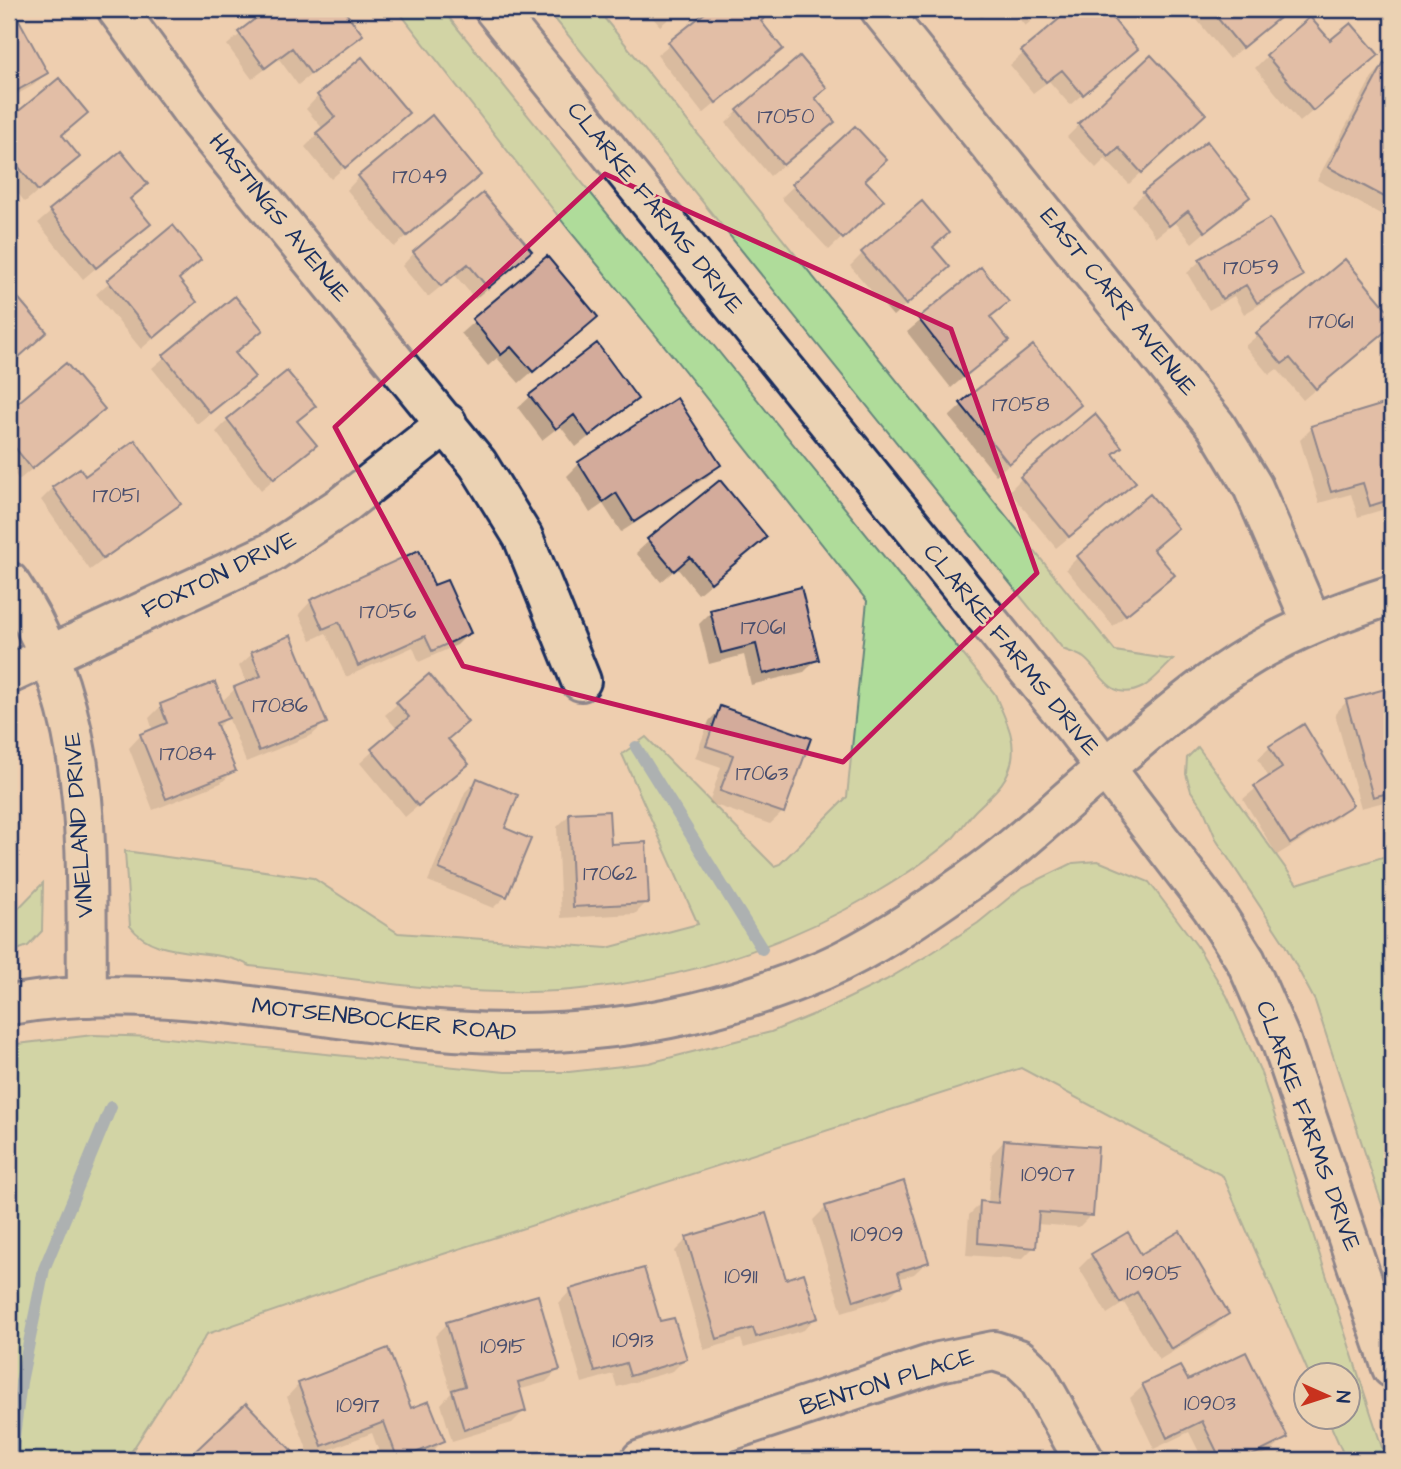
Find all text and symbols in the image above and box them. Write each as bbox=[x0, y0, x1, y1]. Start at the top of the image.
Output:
street label: CLARKE FARMS DRIVE bbox=[559, 95, 751, 321]
house number: 17050 bbox=[758, 102, 814, 131]
street label: HASTINGS AVENUE bbox=[200, 126, 358, 310]
house number: 17049 bbox=[392, 162, 448, 191]
street label: EAST CARR AVENUE bbox=[1031, 201, 1205, 403]
house number: 17059 bbox=[1223, 253, 1279, 282]
house number: 17061 bbox=[1309, 307, 1354, 336]
house number: 17058 bbox=[992, 390, 1050, 419]
house number: 17051 bbox=[93, 481, 140, 510]
street label: FOXTON DRIVE bbox=[136, 523, 302, 627]
street label: CLARKE FARMS DRIVE bbox=[915, 537, 1107, 763]
house number: 17056 bbox=[360, 597, 416, 626]
house number: 17061 bbox=[741, 613, 786, 642]
house number: 17086 bbox=[252, 691, 308, 720]
street label: VINELAND DRIVE bbox=[56, 731, 102, 919]
house number: 17084 bbox=[160, 739, 216, 768]
house number: 17063 bbox=[736, 759, 789, 788]
house number: 17062 bbox=[583, 859, 637, 888]
street label: MOTSENBOCKER ROAD bbox=[250, 989, 518, 1051]
street label: CLARKE FARMS DRIVE bbox=[1247, 996, 1369, 1256]
house number: 10907 bbox=[1021, 1160, 1075, 1189]
house number: 10909 bbox=[850, 1220, 904, 1249]
house number: 10905 bbox=[1126, 1259, 1182, 1288]
house number: 10911 bbox=[724, 1262, 758, 1291]
house number: 10913 bbox=[612, 1326, 654, 1355]
house number: 10915 bbox=[480, 1332, 526, 1361]
street label: BENTON PLACE bbox=[796, 1339, 978, 1425]
north arrow bbox=[1292, 1360, 1362, 1430]
house number: 10903 bbox=[1184, 1389, 1236, 1418]
text: N bbox=[1329, 1390, 1356, 1404]
house number: 10917 bbox=[336, 1391, 380, 1420]

